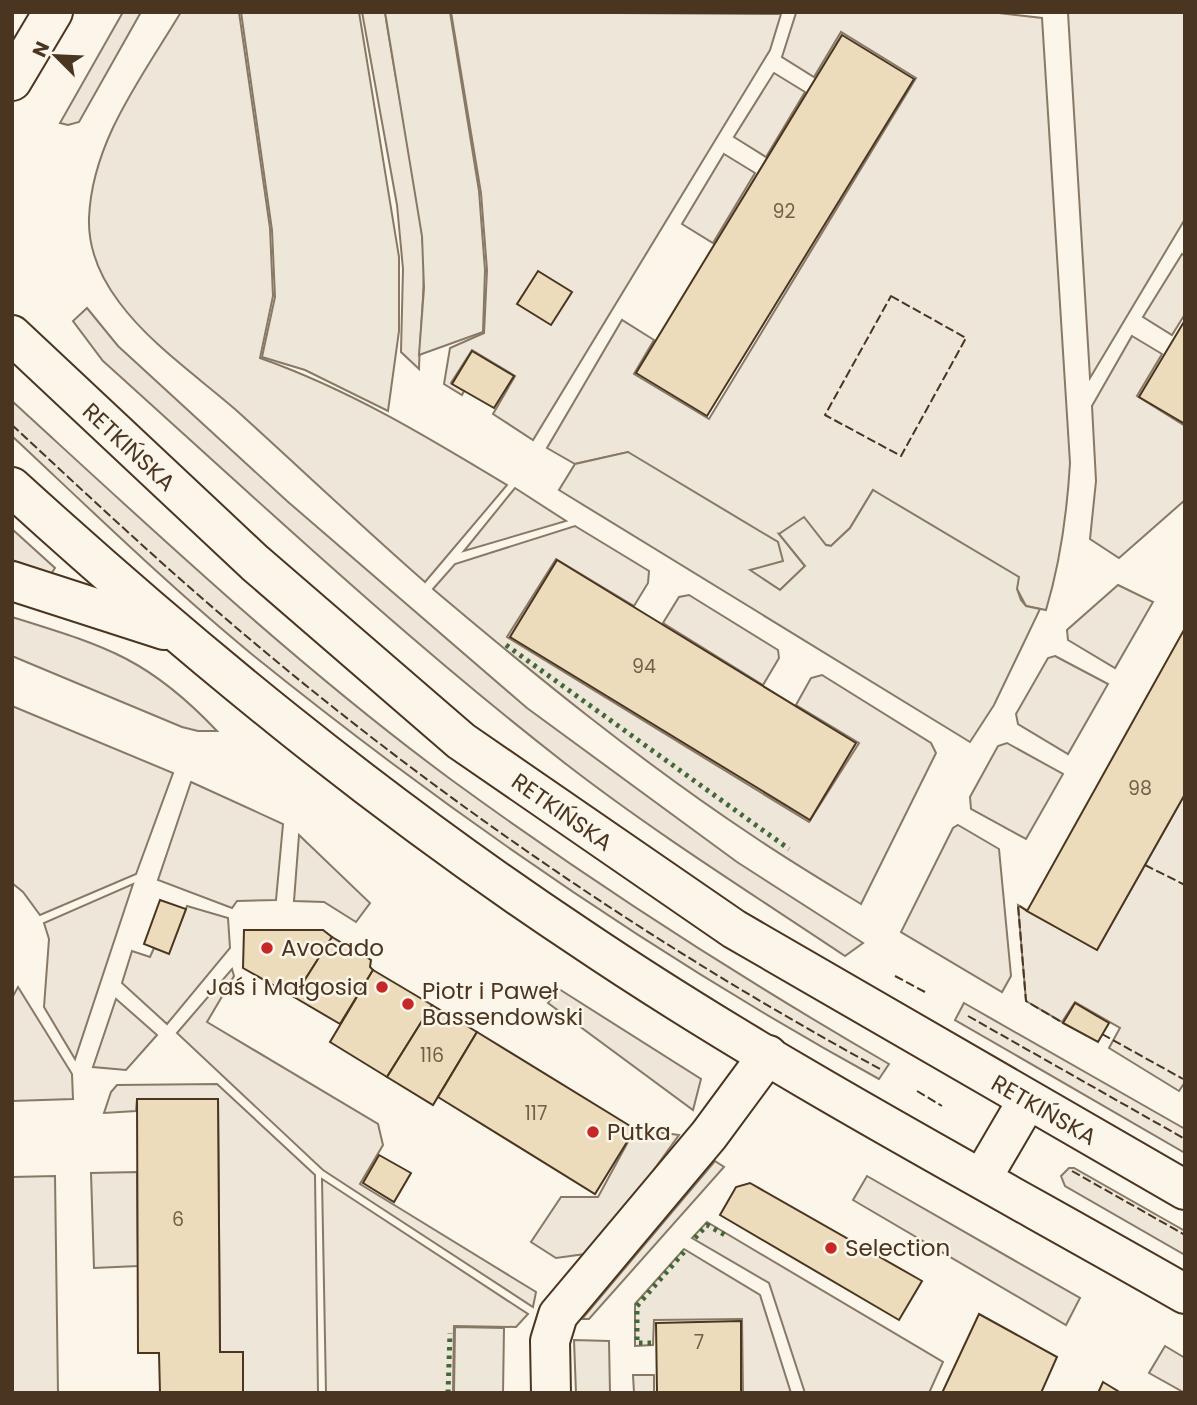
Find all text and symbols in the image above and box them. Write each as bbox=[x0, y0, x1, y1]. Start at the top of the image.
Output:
north arrow bbox=[21, 21, 91, 91]
text: N bbox=[26, 37, 56, 61]
house number: 92 bbox=[773, 198, 796, 225]
street label: RETKIŃSKA bbox=[75, 396, 183, 498]
house number: 94 bbox=[632, 653, 656, 680]
street label: RETKIŃSKA bbox=[505, 765, 619, 859]
house number: 98 bbox=[1128, 775, 1152, 802]
place label: Avocado bbox=[281, 932, 384, 964]
marker: Avocado bbox=[259, 940, 275, 956]
place label: Jaś i Małgosia bbox=[206, 971, 368, 1003]
place label: Piotr i Paweł Bassendowski bbox=[422, 975, 583, 1033]
marker: Jaś i Małgosia bbox=[374, 979, 390, 995]
marker: Piotr i Paweł Bassendowski bbox=[400, 996, 416, 1012]
house number: 116 bbox=[420, 1042, 444, 1069]
street label: RETKIŃSKA bbox=[985, 1067, 1103, 1153]
house number: 117 bbox=[525, 1100, 547, 1127]
place label: Putka bbox=[607, 1116, 671, 1148]
marker: Putka bbox=[585, 1124, 601, 1140]
house number: 6 bbox=[172, 1206, 184, 1233]
place label: Selection bbox=[845, 1232, 950, 1264]
marker: Selection bbox=[823, 1240, 839, 1256]
house number: 7 bbox=[694, 1329, 704, 1356]

